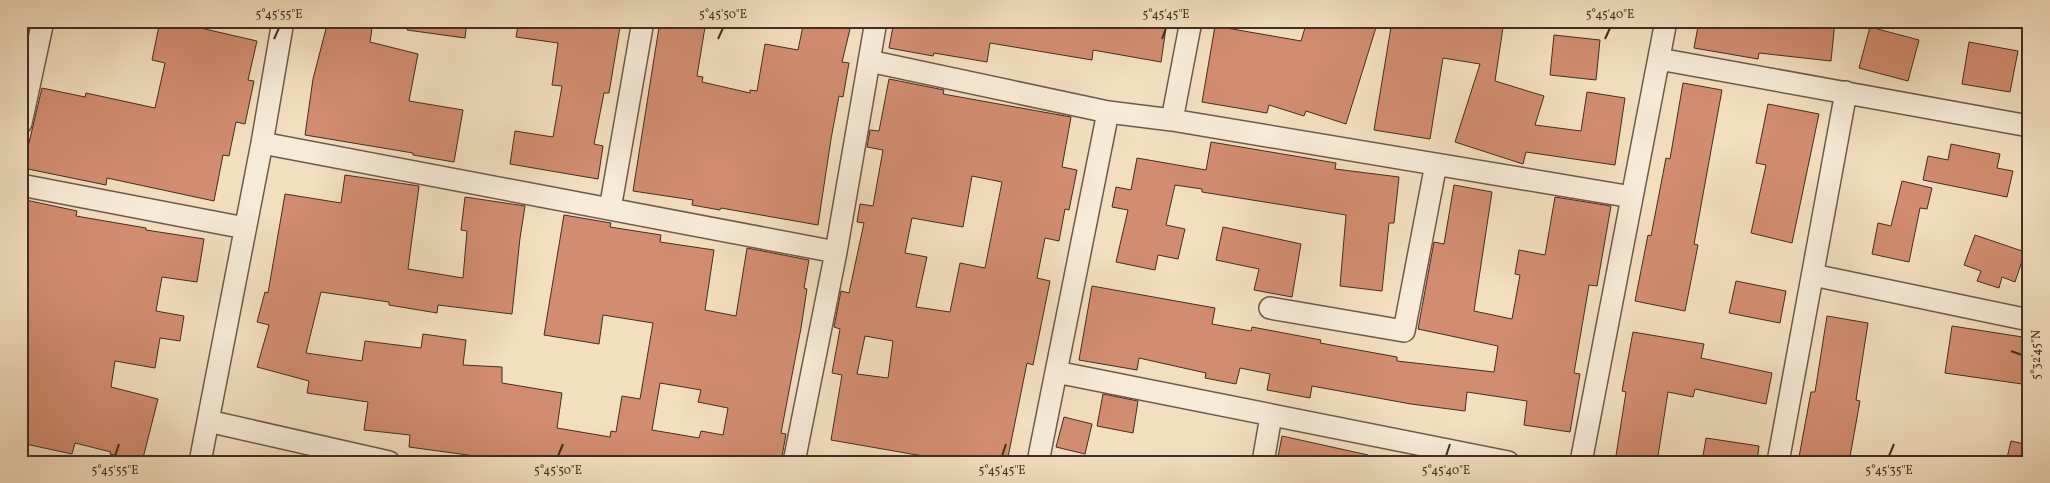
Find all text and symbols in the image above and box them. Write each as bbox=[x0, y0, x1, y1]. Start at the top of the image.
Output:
text: 5°45'55"E bbox=[255, 7, 303, 23]
text: 5°45'50"E bbox=[699, 7, 747, 23]
text: 5°45'45"E bbox=[1142, 7, 1190, 23]
text: 5°45'40"E bbox=[1586, 7, 1634, 23]
text: 5°32'45"N bbox=[2029, 330, 2045, 380]
text: 5°45'55"E bbox=[91, 463, 139, 479]
text: 5°45'50"E bbox=[534, 463, 582, 479]
text: 5°45'45"E bbox=[978, 463, 1026, 479]
text: 5°45'40"E bbox=[1422, 463, 1470, 479]
text: 5°45'35"E bbox=[1865, 463, 1913, 479]

